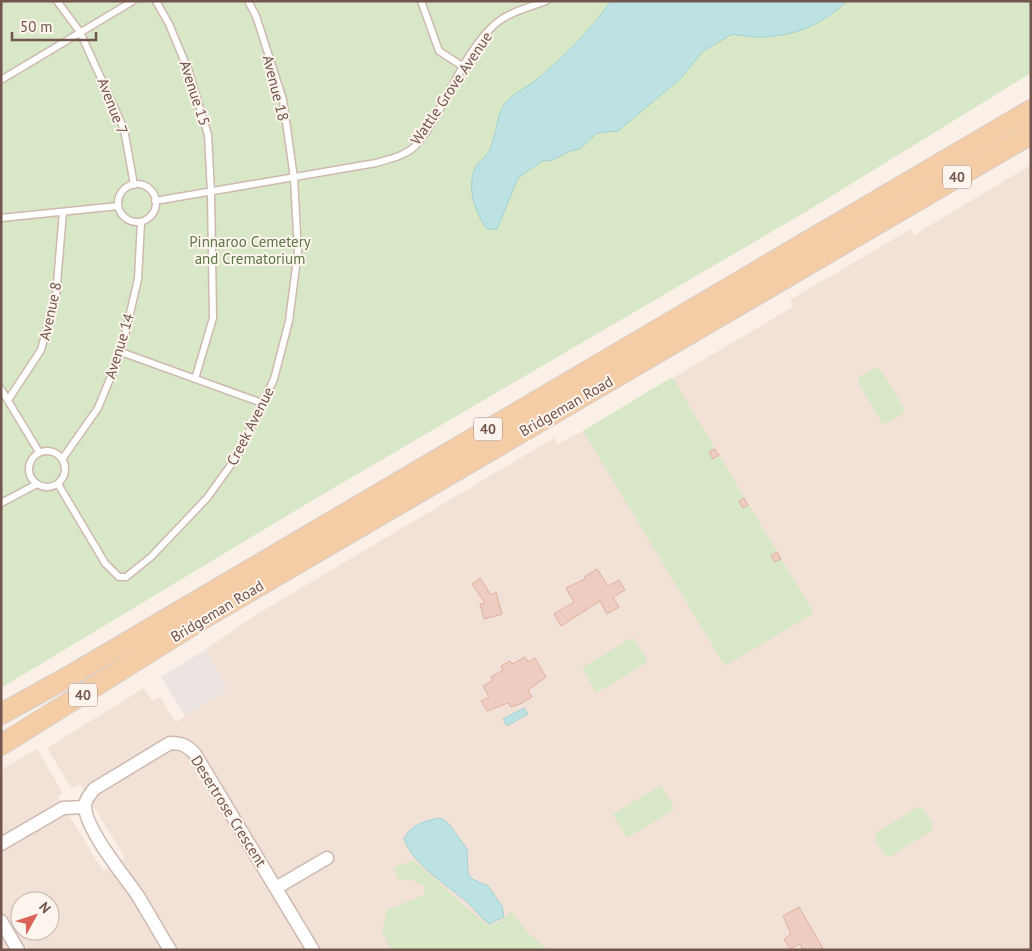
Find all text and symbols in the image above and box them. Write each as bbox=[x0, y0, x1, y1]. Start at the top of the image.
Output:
scale bar bbox=[12, 10, 96, 42]
text: 50 m bbox=[20, 17, 53, 36]
street label: Wattle Grove Avenue bbox=[406, 28, 496, 148]
street label: Avenue 18 bbox=[259, 53, 293, 123]
street label: Avenue 15 bbox=[176, 58, 214, 128]
street label: Avenue 7 bbox=[94, 75, 132, 137]
road number: 40 bbox=[943, 166, 971, 188]
park label: Pinnaroo Cemetery and Crematorium bbox=[189, 232, 311, 268]
street label: Avenue 8 bbox=[35, 280, 65, 342]
street label: Avenue 14 bbox=[100, 311, 138, 381]
street label: Bridgeman Road bbox=[516, 371, 616, 441]
street label: Creek Avenue bbox=[222, 384, 278, 468]
road number: 40 bbox=[474, 418, 502, 440]
street label: Bridgeman Road bbox=[167, 576, 267, 646]
road number: 40 bbox=[69, 684, 97, 706]
street label: Desertrose Crescent bbox=[187, 752, 271, 870]
north arrow bbox=[10, 891, 60, 941]
text: N bbox=[35, 898, 55, 917]

